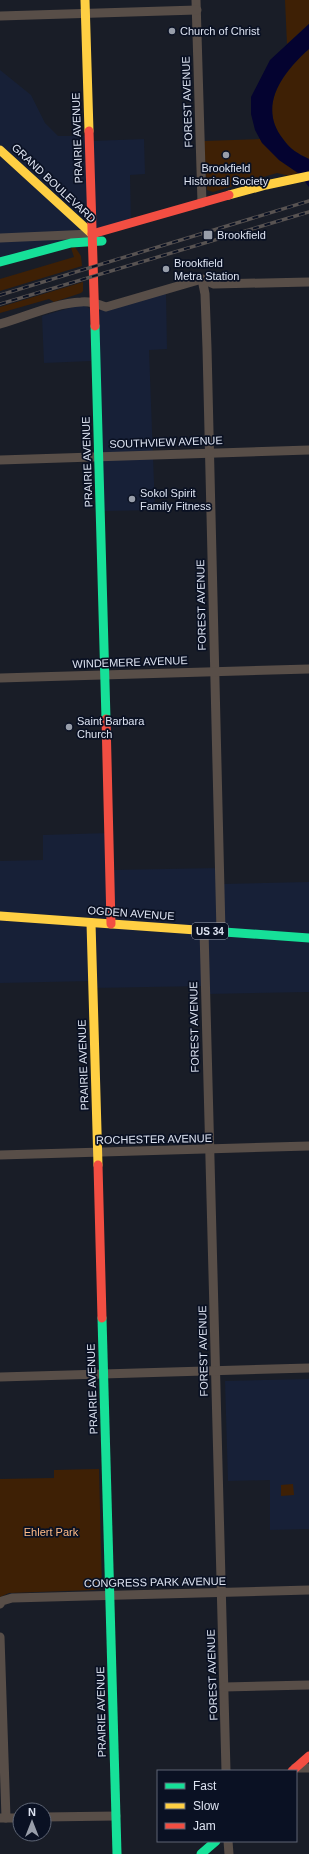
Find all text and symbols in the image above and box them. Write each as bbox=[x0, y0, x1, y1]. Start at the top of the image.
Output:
place label: Church of Christ bbox=[180, 25, 259, 37]
marker: Church of Christ bbox=[167, 26, 177, 36]
street label: FOREST AVENUE bbox=[179, 56, 195, 148]
street label: PRAIRIE AVENUE bbox=[69, 92, 85, 184]
street label: GRAND BOULEVARD bbox=[10, 141, 98, 225]
marker: Brookfield Historical Society bbox=[221, 150, 231, 160]
place label: Brookfield Historical Society bbox=[184, 162, 269, 187]
marker: Brookfield bbox=[202, 229, 214, 241]
place label: Brookfield bbox=[217, 229, 266, 241]
place label: Brookfield Metra Station bbox=[174, 257, 239, 282]
marker: Brookfield Metra Station bbox=[161, 264, 171, 274]
street label: PRAIRIE AVENUE bbox=[79, 416, 95, 508]
street label: SOUTHVIEW AVENUE bbox=[109, 434, 223, 450]
place label: Sokol Spirit Family Fitness bbox=[140, 487, 211, 512]
marker: Sokol Spirit Family Fitness bbox=[127, 494, 137, 504]
street label: FOREST AVENUE bbox=[194, 559, 208, 651]
street label: WINDEMERE AVENUE bbox=[72, 654, 188, 670]
place label: Saint Barbara Church bbox=[77, 715, 145, 740]
marker: Saint Barbara Church bbox=[64, 722, 74, 732]
street label: OGDEN AVENUE bbox=[87, 904, 175, 922]
road number: US 34 bbox=[192, 923, 228, 939]
street label: FOREST AVENUE bbox=[187, 981, 201, 1073]
street label: PRAIRIE AVENUE bbox=[75, 1019, 91, 1111]
street label: ROCHESTER AVENUE bbox=[96, 1132, 212, 1146]
street label: FOREST AVENUE bbox=[196, 1305, 210, 1397]
street label: PRAIRIE AVENUE bbox=[84, 1343, 100, 1435]
park label: Ehlert Park bbox=[24, 1526, 79, 1538]
street label: CONGRESS PARK AVENUE bbox=[84, 1575, 226, 1589]
street label: FOREST AVENUE bbox=[204, 1629, 220, 1721]
street label: PRAIRIE AVENUE bbox=[94, 1666, 108, 1758]
legend bbox=[157, 1770, 297, 1842]
text: Fast bbox=[193, 1779, 217, 1793]
text: Slow bbox=[193, 1799, 219, 1813]
north arrow bbox=[12, 1802, 52, 1842]
text: N bbox=[28, 1806, 36, 1818]
text: Jam bbox=[193, 1819, 216, 1833]

